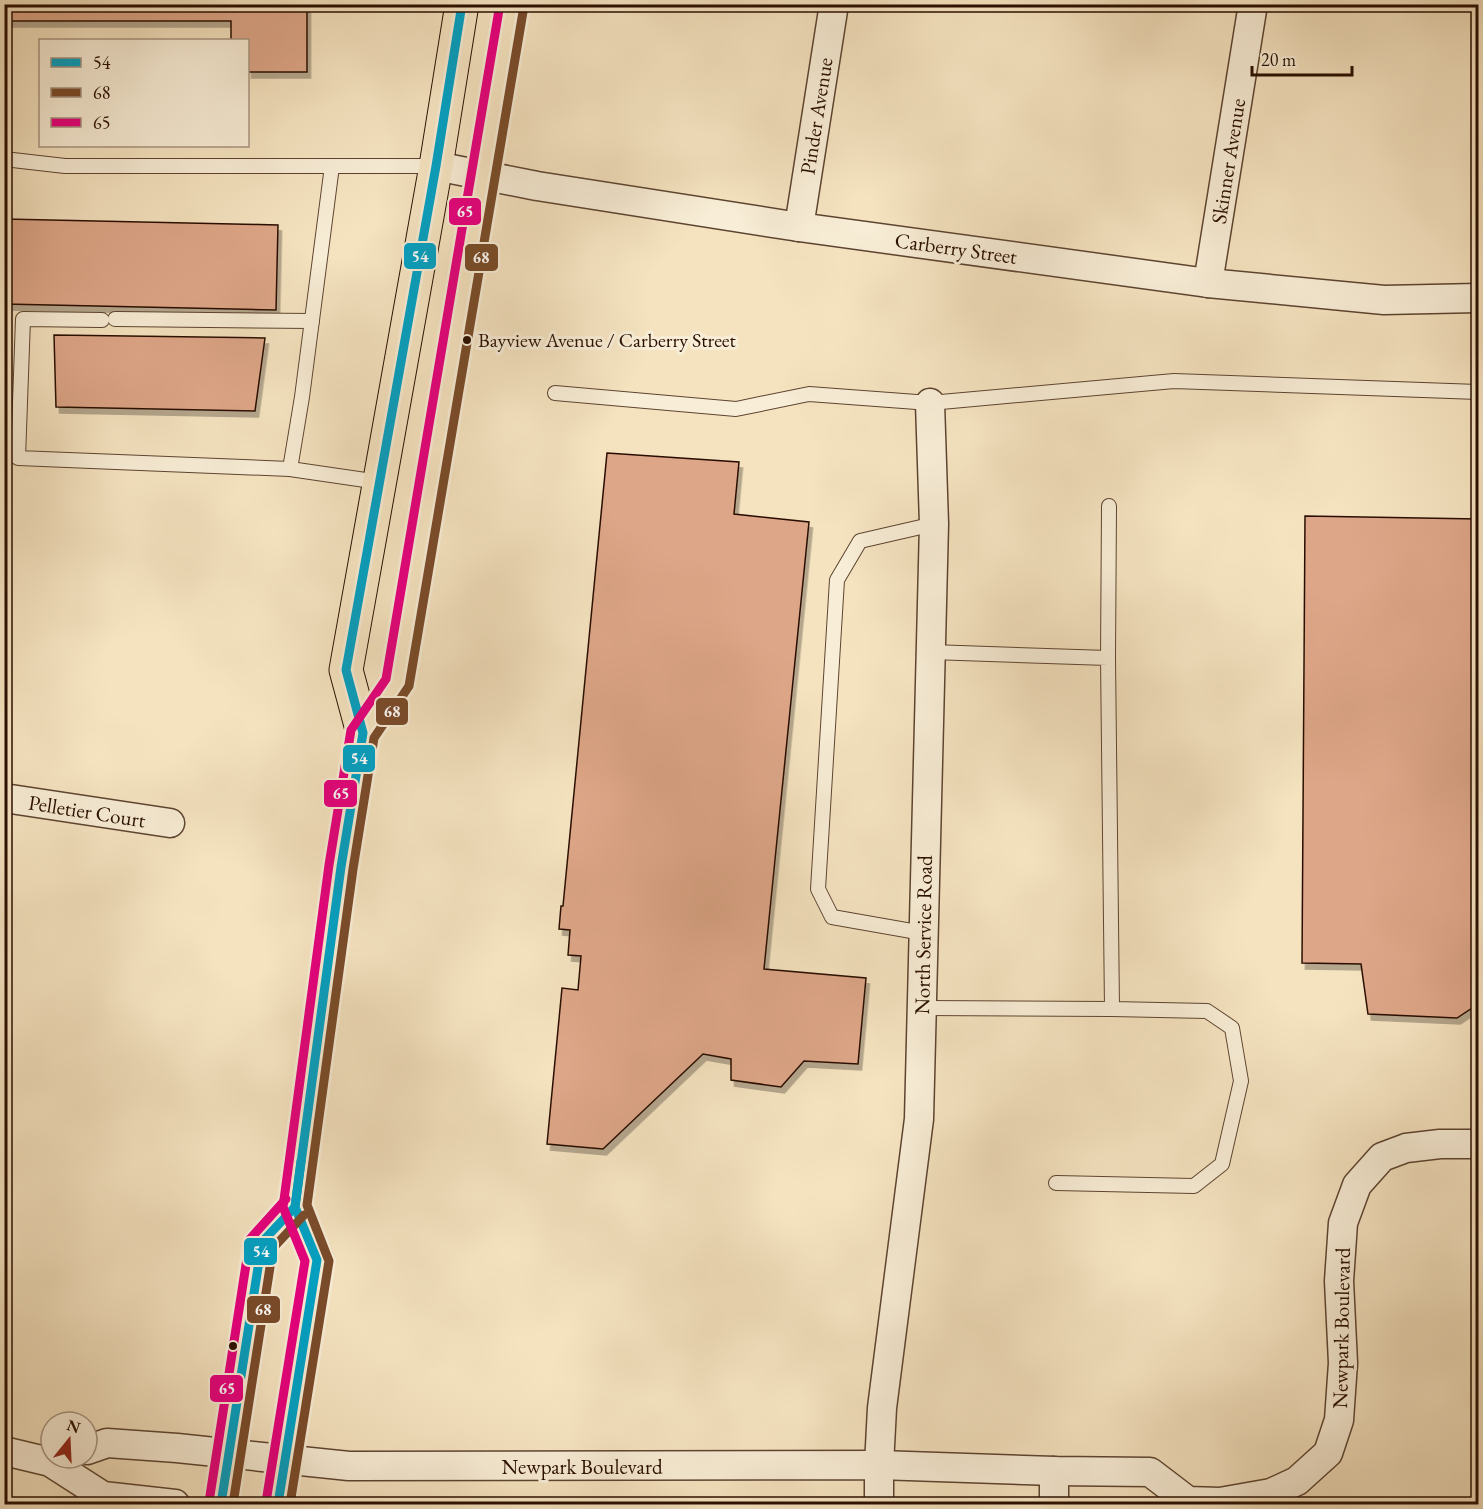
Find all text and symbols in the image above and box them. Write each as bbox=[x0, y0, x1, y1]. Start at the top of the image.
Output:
legend bbox=[39, 39, 249, 147]
scale bar bbox=[1252, 39, 1352, 77]
text: 20 m bbox=[1261, 48, 1296, 71]
text: 54 bbox=[93, 51, 111, 74]
street label: Pinder Avenue bbox=[793, 56, 839, 176]
text: 68 bbox=[93, 81, 110, 104]
street label: Skinner Avenue bbox=[1205, 96, 1251, 226]
text: 65 bbox=[93, 111, 110, 134]
line badge: 65 bbox=[448, 197, 482, 226]
text: 65 bbox=[457, 201, 473, 222]
street label: Carberry Street bbox=[893, 226, 1019, 270]
line badge: 54 bbox=[403, 242, 437, 270]
line badge: 68 bbox=[464, 243, 499, 272]
text: 54 bbox=[412, 246, 429, 267]
text: 68 bbox=[473, 247, 489, 268]
place label: Bayview Avenue / Carberry Street bbox=[478, 327, 737, 353]
marker: Bayview Avenue / Carberry Street bbox=[461, 334, 473, 346]
line badge: 68 bbox=[375, 697, 409, 726]
text: 68 bbox=[384, 701, 400, 722]
line badge: 54 bbox=[342, 744, 376, 773]
text: 54 bbox=[351, 748, 368, 769]
line badge: 65 bbox=[323, 779, 358, 808]
text: 65 bbox=[333, 783, 349, 804]
street label: Pelletier Court bbox=[27, 788, 148, 834]
street label: North Service Road bbox=[908, 855, 938, 1015]
line badge: 54 bbox=[243, 1237, 278, 1266]
text: 54 bbox=[253, 1241, 270, 1262]
street label: Newpark Boulevard bbox=[1326, 1247, 1356, 1409]
line badge: 68 bbox=[246, 1295, 281, 1324]
text: 68 bbox=[255, 1299, 271, 1320]
unlabelled marker bbox=[227, 1340, 239, 1352]
line badge: 65 bbox=[209, 1374, 244, 1403]
text: 65 bbox=[219, 1378, 235, 1399]
north arrow bbox=[39, 1410, 99, 1470]
text: N bbox=[64, 1414, 83, 1438]
street label: Newpark Boulevard bbox=[501, 1453, 663, 1480]

